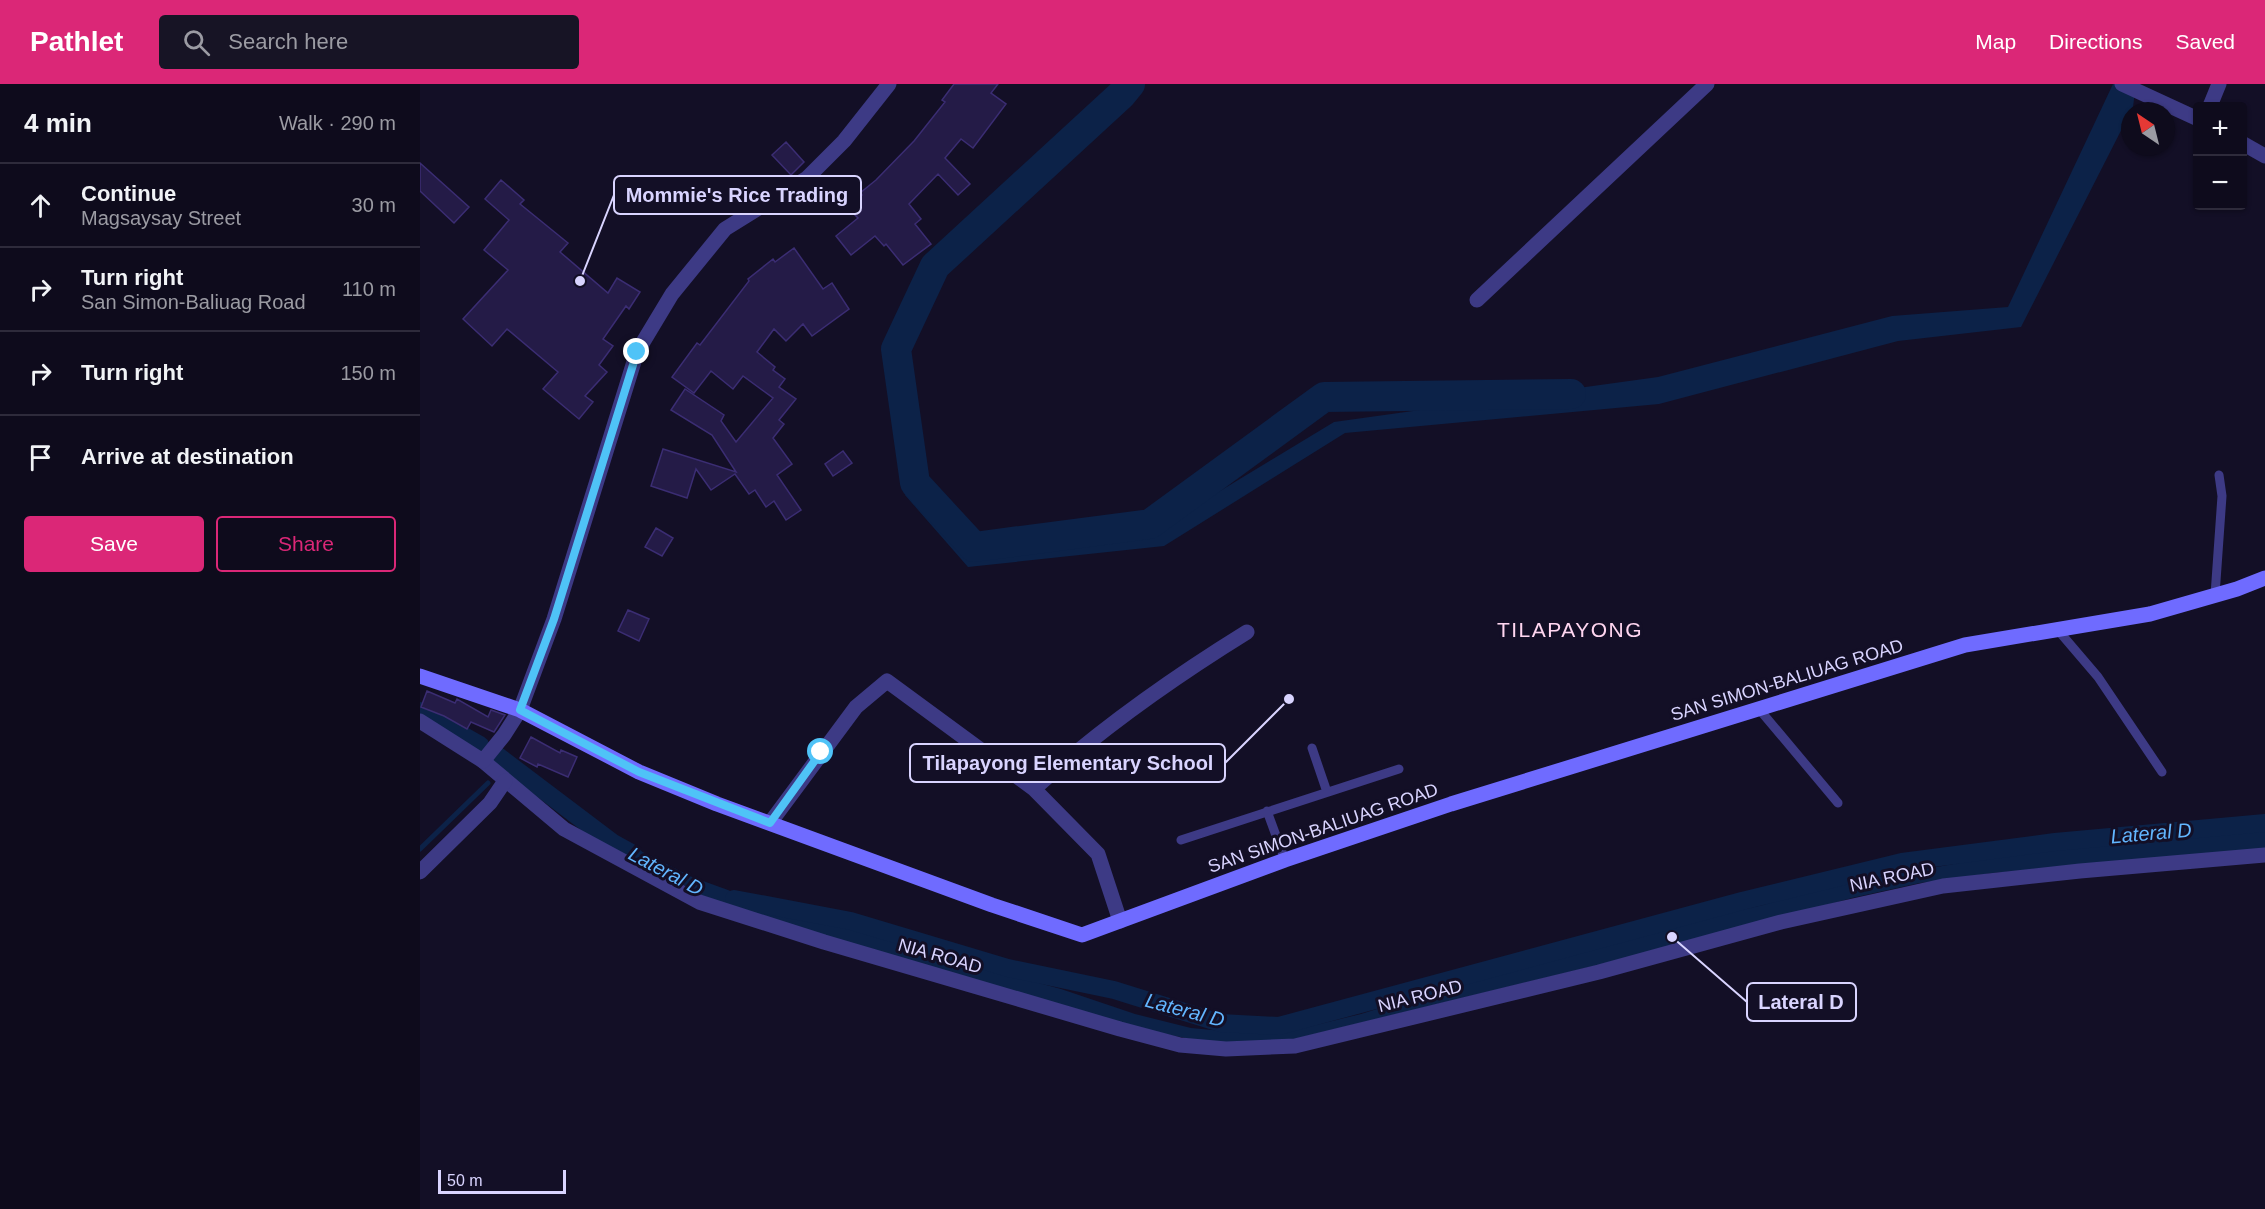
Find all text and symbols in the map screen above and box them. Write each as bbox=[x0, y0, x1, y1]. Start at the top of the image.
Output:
search box bbox=[159, 15, 579, 69]
text: Pathlet bbox=[30, 26, 123, 57]
icon: search bbox=[180, 26, 213, 59]
text: Search here bbox=[228, 29, 348, 54]
text: Map bbox=[1975, 30, 2016, 53]
text: Directions bbox=[2049, 30, 2142, 53]
text: Saved bbox=[2175, 30, 2235, 53]
north arrow bbox=[2121, 102, 2175, 156]
map controls bbox=[2193, 102, 2247, 210]
button: + bbox=[2193, 102, 2247, 156]
text: 4 min bbox=[24, 108, 92, 138]
text: Walk · 290 m bbox=[279, 112, 396, 134]
button: − bbox=[2193, 156, 2247, 210]
callout: Mommie's Rice Trading bbox=[614, 176, 861, 214]
text: Continue bbox=[81, 181, 176, 206]
text: Mommie's Rice Trading bbox=[626, 184, 848, 206]
icon: ahead bbox=[24, 189, 57, 222]
text: 30 m bbox=[352, 194, 396, 216]
text: Magsaysay Street bbox=[81, 207, 241, 229]
text: Turn right bbox=[81, 265, 183, 290]
icon: right bbox=[24, 273, 57, 306]
text: 110 m bbox=[342, 278, 396, 300]
text: San Simon-Baliuag Road bbox=[81, 291, 306, 313]
route end bbox=[623, 338, 649, 364]
icon: right bbox=[24, 357, 57, 390]
text: Turn right bbox=[81, 360, 183, 385]
text: 150 m bbox=[340, 362, 396, 384]
icon: arrive bbox=[24, 441, 57, 474]
text: Arrive at destination bbox=[81, 444, 294, 469]
button: Save bbox=[24, 516, 204, 572]
button: Share bbox=[216, 516, 396, 572]
district label: TILAPAYONG bbox=[1497, 618, 1643, 641]
street label: SAN SIMON-BALIUAG ROAD bbox=[1668, 635, 1906, 725]
route start bbox=[807, 738, 833, 764]
callout: Tilapayong Elementary School bbox=[910, 744, 1225, 782]
text: Tilapayong Elementary School bbox=[923, 752, 1213, 774]
street label: SAN SIMON-BALIUAG ROAD bbox=[1205, 779, 1441, 877]
water label: Lateral D bbox=[2110, 819, 2192, 847]
water label: Lateral D bbox=[625, 842, 707, 900]
street label: NIA ROAD bbox=[1848, 858, 1936, 896]
street label: NIA ROAD bbox=[896, 935, 984, 977]
street label: NIA ROAD bbox=[1376, 976, 1464, 1016]
callout: Lateral D bbox=[1747, 983, 1856, 1021]
water label: Lateral D bbox=[1143, 989, 1227, 1031]
text: Lateral D bbox=[1758, 991, 1844, 1013]
scale bar bbox=[438, 1167, 566, 1194]
text: 50 m bbox=[447, 1172, 483, 1189]

